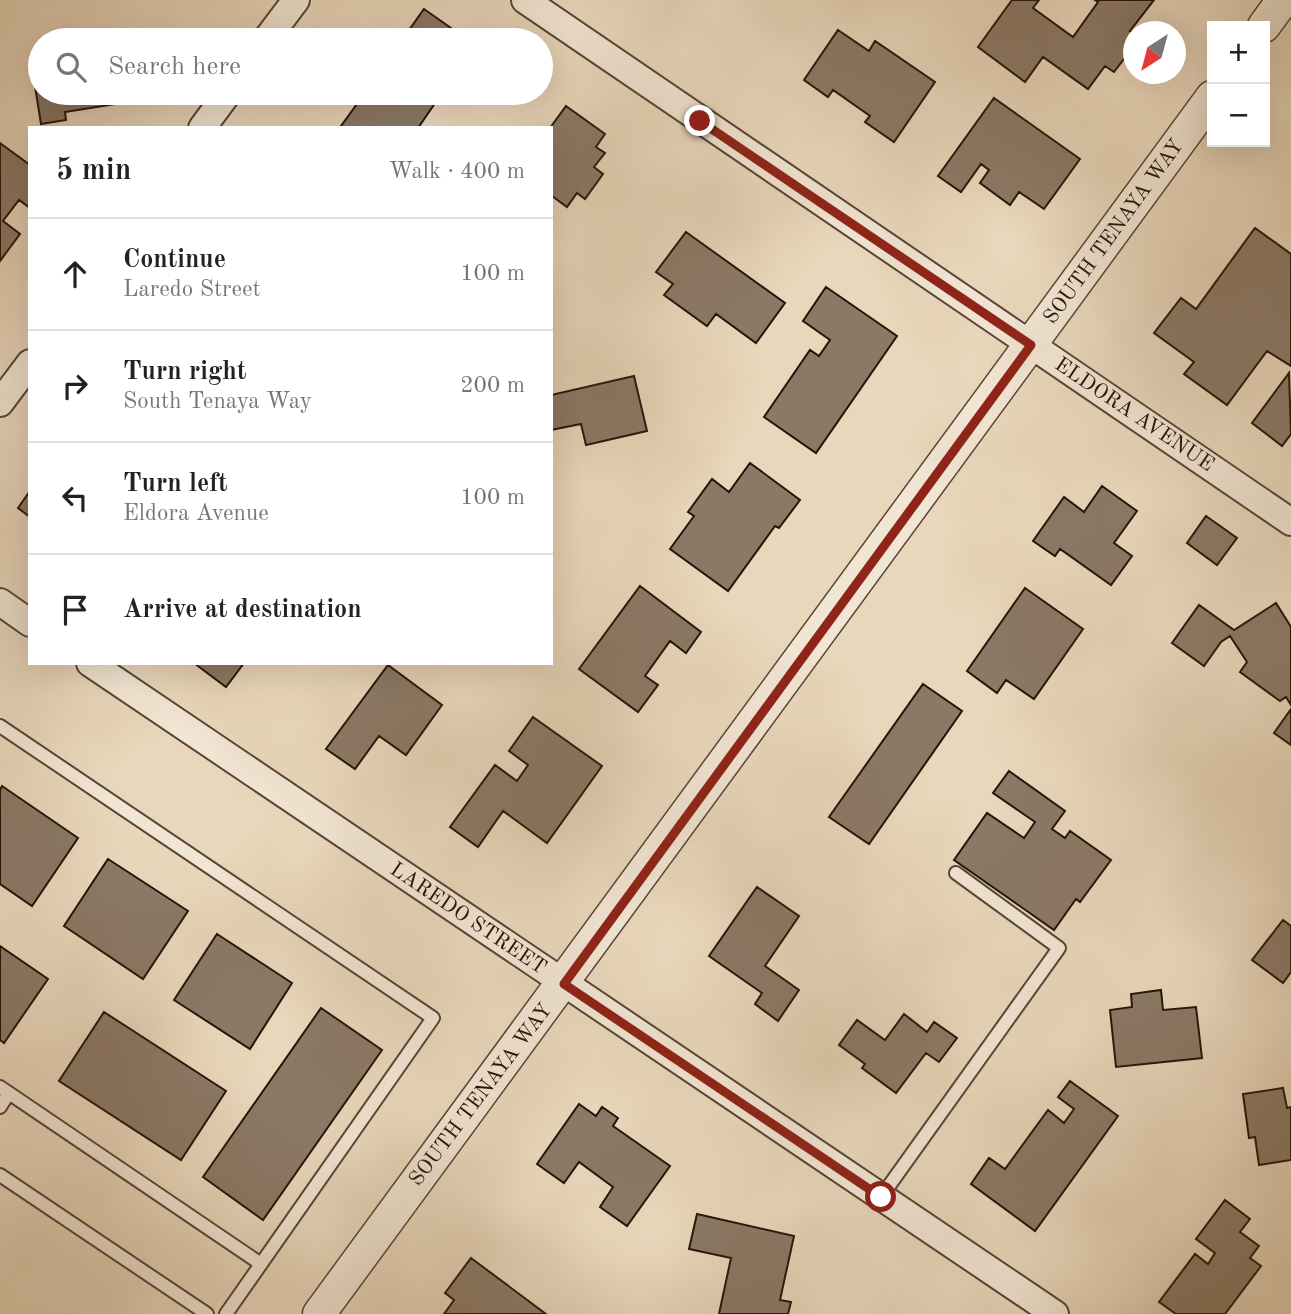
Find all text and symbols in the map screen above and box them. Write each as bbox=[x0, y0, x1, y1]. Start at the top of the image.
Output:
north arrow bbox=[1123, 21, 1186, 84]
map controls bbox=[1207, 21, 1270, 147]
button: + bbox=[1207, 21, 1270, 84]
search box bbox=[28, 28, 553, 105]
icon: search bbox=[52, 48, 90, 86]
text: Search here bbox=[108, 54, 241, 80]
button: − bbox=[1207, 84, 1270, 147]
route end bbox=[684, 105, 715, 136]
street label: SOUTH TENAYA WAY bbox=[1040, 136, 1188, 328]
text: 5 min bbox=[56, 156, 131, 186]
text: Walk · 400 m bbox=[389, 160, 525, 183]
text: Continue bbox=[123, 247, 226, 273]
icon: ahead bbox=[56, 255, 94, 293]
text: 100 m bbox=[460, 262, 525, 285]
text: Laredo Street bbox=[123, 278, 261, 301]
street label: ELDORA AVENUE bbox=[1051, 354, 1217, 476]
text: Turn right bbox=[123, 359, 246, 385]
icon: right bbox=[56, 367, 94, 405]
text: 200 m bbox=[460, 374, 525, 397]
text: South Tenaya Way bbox=[123, 390, 312, 413]
text: Turn left bbox=[123, 471, 228, 497]
icon: left bbox=[56, 479, 94, 517]
text: 100 m bbox=[460, 486, 525, 509]
text: Eldora Avenue bbox=[123, 502, 269, 525]
icon: arrive bbox=[56, 591, 94, 629]
text: Arrive at destination bbox=[123, 597, 362, 623]
street label: LAREDO STREET bbox=[386, 859, 550, 979]
street label: SOUTH TENAYA WAY bbox=[406, 1000, 556, 1190]
route start bbox=[865, 1181, 896, 1212]

